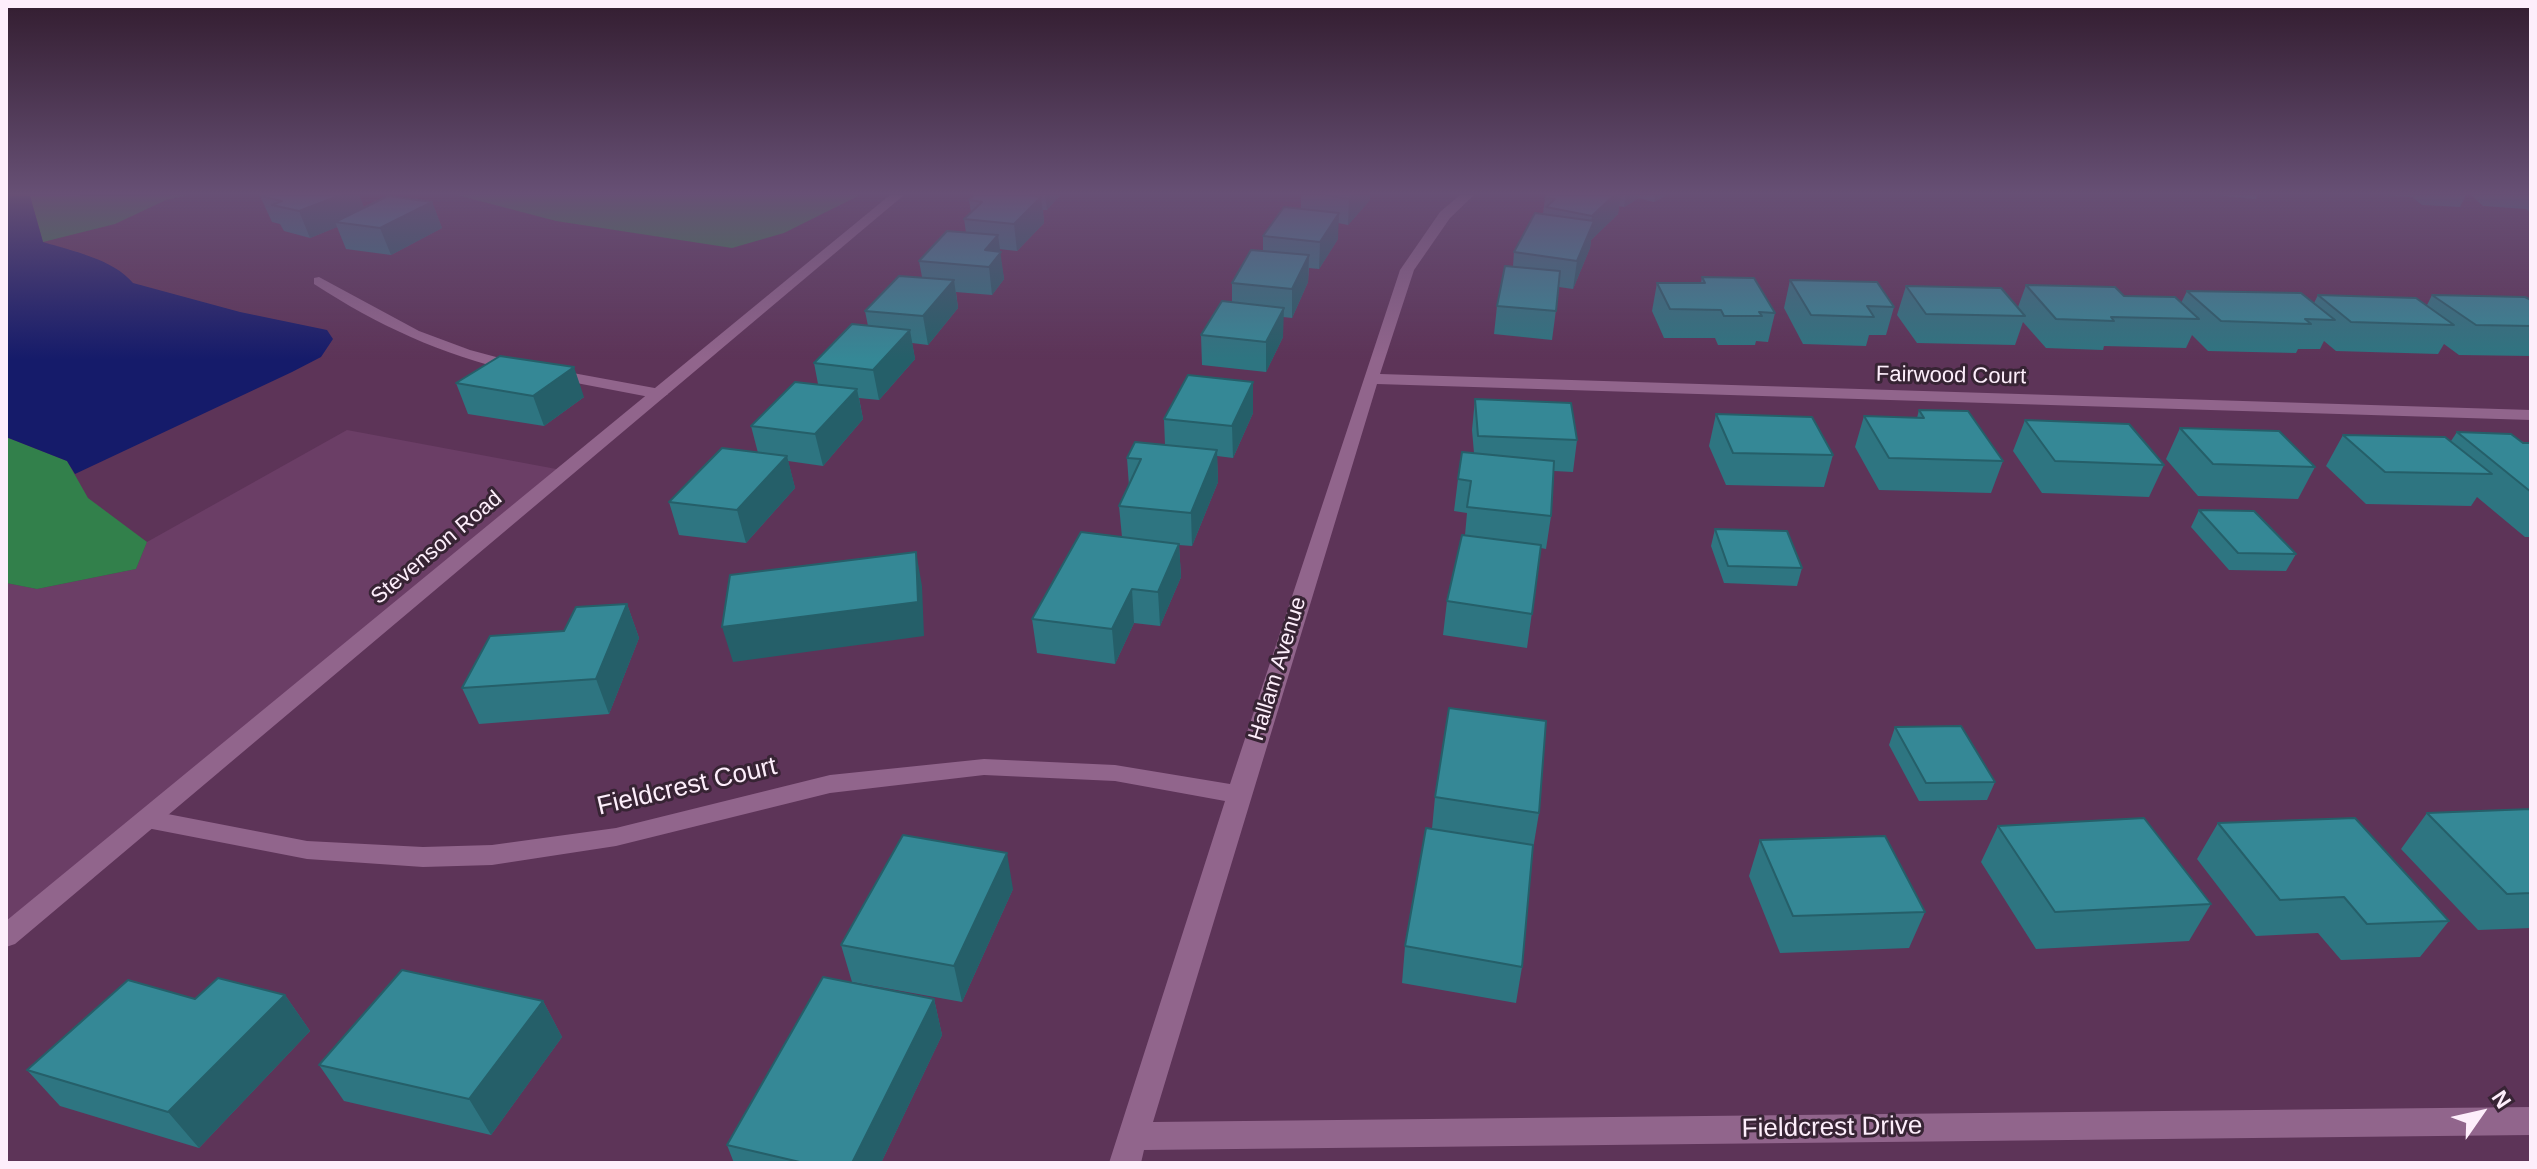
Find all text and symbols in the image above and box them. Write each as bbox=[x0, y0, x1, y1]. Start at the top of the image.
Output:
street label: Fairwood Court bbox=[1876, 361, 2026, 391]
street label: Stevenson Road bbox=[366, 486, 508, 610]
street label: Hallam Avenue bbox=[1244, 594, 1312, 744]
street label: Fieldcrest Court bbox=[594, 751, 780, 823]
north arrow bbox=[2441, 1073, 2521, 1153]
text: N bbox=[2487, 1086, 2516, 1113]
street label: Fieldcrest Drive bbox=[1741, 1111, 1923, 1145]

